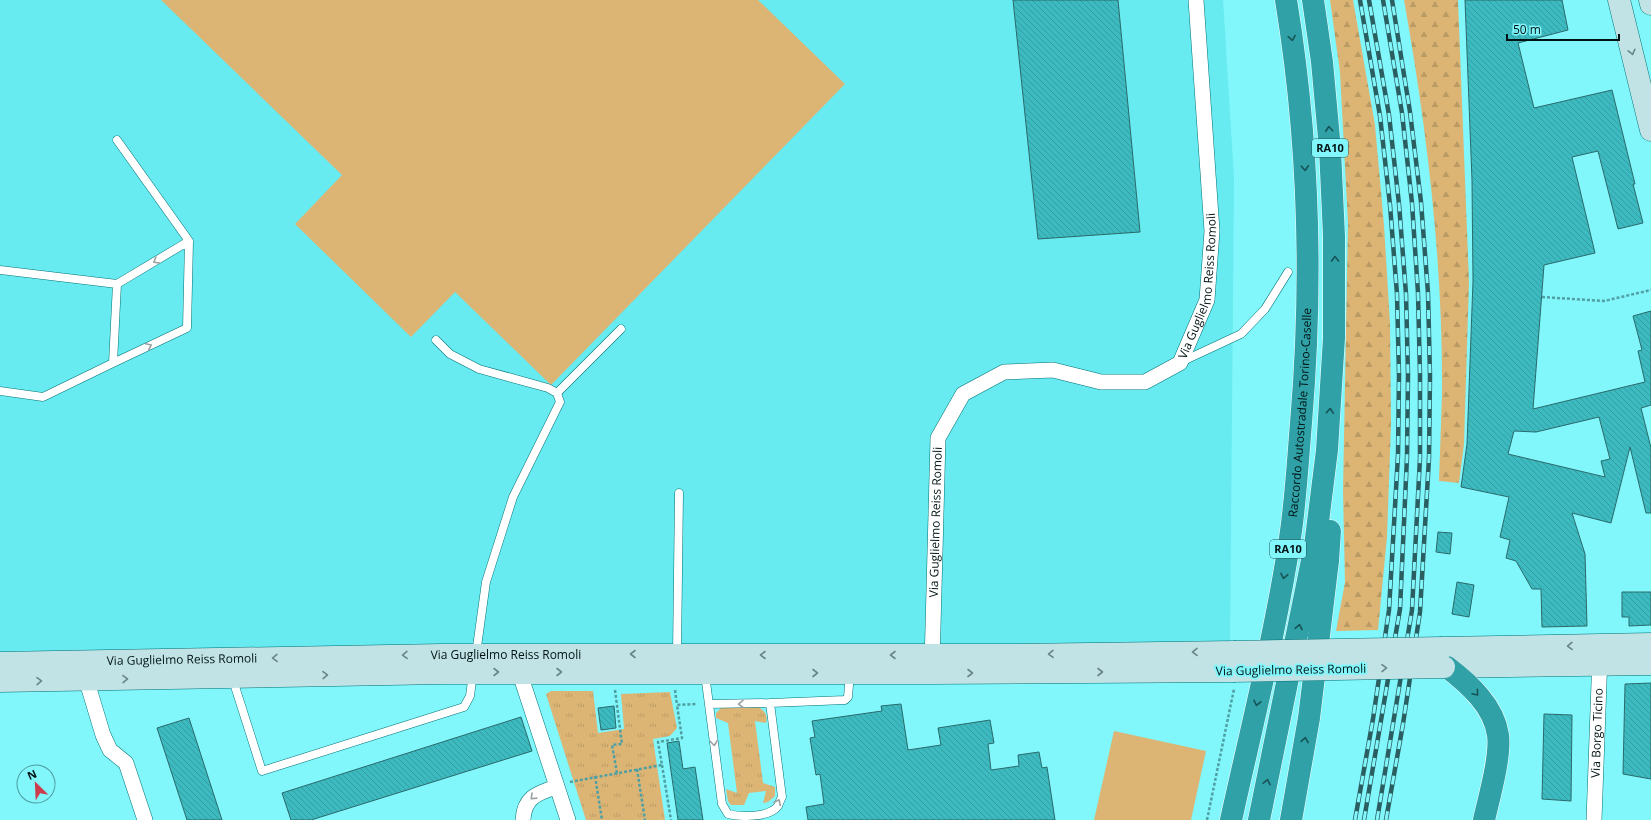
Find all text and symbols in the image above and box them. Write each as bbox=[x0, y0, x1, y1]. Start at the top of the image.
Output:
scale bar bbox=[1507, 16, 1619, 42]
text: 50 m bbox=[1513, 21, 1541, 38]
one-way arrow bbox=[1287, 35, 1296, 42]
one-way arrow bbox=[1627, 48, 1636, 55]
one-way arrow bbox=[1324, 126, 1333, 132]
road number: RA10 bbox=[1312, 139, 1348, 157]
one-way arrow bbox=[1300, 165, 1309, 171]
street label: Via Guglielmo Reiss Romoli bbox=[1174, 212, 1220, 361]
one-way arrow bbox=[153, 256, 160, 264]
one-way arrow bbox=[1330, 256, 1339, 262]
street label: Raccordo Autostradale Torino-Caselle bbox=[1284, 307, 1315, 518]
one-way arrow bbox=[144, 343, 152, 351]
one-way arrow bbox=[1325, 408, 1334, 414]
street label: Via Guglielmo Reiss Romoli bbox=[925, 447, 946, 598]
road number: RA10 bbox=[1270, 540, 1306, 558]
one-way arrow bbox=[1280, 573, 1288, 579]
one-way arrow bbox=[1295, 624, 1303, 630]
one-way arrow bbox=[1567, 642, 1573, 650]
street label: Via Guglielmo Reiss Romoli bbox=[430, 646, 581, 663]
one-way arrow bbox=[1192, 648, 1198, 656]
street label: Via Guglielmo Reiss Romoli bbox=[106, 649, 257, 669]
one-way arrow bbox=[630, 650, 636, 658]
one-way arrow bbox=[1048, 650, 1054, 658]
one-way arrow bbox=[402, 651, 408, 659]
one-way arrow bbox=[760, 651, 766, 659]
one-way arrow bbox=[890, 651, 896, 659]
one-way arrow bbox=[272, 653, 278, 662]
street label: Via Guglielmo Reiss Romoli bbox=[1216, 660, 1366, 679]
one-way arrow bbox=[1381, 664, 1387, 672]
one-way arrow bbox=[493, 668, 499, 676]
one-way arrow bbox=[556, 668, 562, 676]
one-way arrow bbox=[1097, 668, 1103, 676]
one-way arrow bbox=[812, 669, 818, 677]
one-way arrow bbox=[967, 669, 973, 677]
one-way arrow bbox=[322, 671, 328, 679]
one-way arrow bbox=[122, 675, 128, 683]
one-way arrow bbox=[36, 676, 42, 685]
one-way arrow bbox=[1471, 688, 1478, 696]
street label: Via Borgo Ticino bbox=[1587, 688, 1607, 778]
one-way arrow bbox=[738, 699, 744, 708]
one-way arrow bbox=[1253, 700, 1261, 706]
one-way arrow bbox=[1300, 737, 1308, 743]
one-way arrow bbox=[709, 740, 718, 746]
north arrow bbox=[16, 764, 56, 804]
text: N bbox=[25, 766, 39, 783]
one-way arrow bbox=[1262, 779, 1270, 785]
one-way arrow bbox=[530, 793, 538, 800]
one-way arrow bbox=[773, 799, 781, 806]

